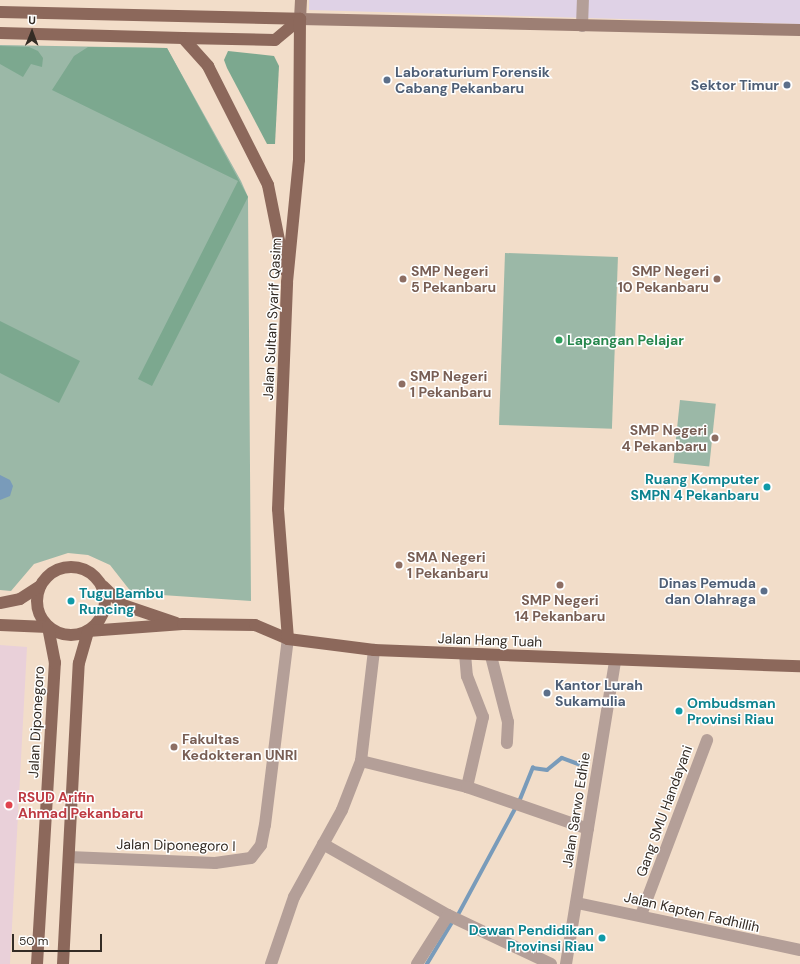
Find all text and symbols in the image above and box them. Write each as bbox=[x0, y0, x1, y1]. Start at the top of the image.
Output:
north arrow bbox=[12, 12, 52, 52]
text: U bbox=[28, 13, 36, 27]
place label: Laboraturium Forensik Cabang Pekanbaru bbox=[395, 64, 550, 96]
marker: Laboraturium Forensik Cabang Pekanbaru bbox=[382, 75, 392, 85]
place label: Sektor Timur bbox=[691, 77, 779, 93]
marker: Sektor Timur bbox=[782, 80, 792, 90]
street label: Jalan Sultan Syarif Qasim bbox=[259, 237, 285, 401]
place label: SMP Negeri 5 Pekanbaru bbox=[411, 263, 496, 296]
place label: SMP Negeri 10 Pekanbaru bbox=[618, 263, 709, 296]
marker: SMP Negeri 5 Pekanbaru bbox=[398, 274, 408, 284]
marker: SMP Negeri 10 Pekanbaru bbox=[712, 274, 722, 284]
place label: Lapangan Pelajar bbox=[567, 332, 684, 348]
marker: Lapangan Pelajar bbox=[554, 335, 564, 345]
place label: SMP Negeri 1 Pekanbaru bbox=[410, 368, 491, 400]
marker: SMP Negeri 1 Pekanbaru bbox=[397, 379, 407, 389]
place label: SMP Negeri 4 Pekanbaru bbox=[622, 422, 707, 454]
marker: SMP Negeri 4 Pekanbaru bbox=[710, 433, 720, 443]
place label: Ruang Komputer SMPN 4 Pekanbaru bbox=[631, 471, 759, 504]
marker: Ruang Komputer SMPN 4 Pekanbaru bbox=[762, 482, 772, 492]
place label: SMA Negeri 1 Pekanbaru bbox=[407, 549, 488, 582]
marker: SMA Negeri 1 Pekanbaru bbox=[394, 560, 404, 570]
place label: Dinas Pemuda dan Olahraga bbox=[659, 575, 756, 608]
marker: SMP Negeri 14 Pekanbaru bbox=[555, 580, 565, 590]
place label: Tugu Bambu Runcing bbox=[79, 585, 164, 618]
marker: Dinas Pemuda dan Olahraga bbox=[759, 586, 769, 596]
place label: SMP Negeri 14 Pekanbaru bbox=[515, 592, 605, 624]
marker: Tugu Bambu Runcing bbox=[66, 596, 76, 606]
street label: Jalan Hang Tuah bbox=[437, 630, 543, 650]
street label: Jalan Diponegoro bbox=[25, 666, 47, 778]
place label: Kantor Lurah Sukamulia bbox=[555, 677, 643, 710]
marker: Kantor Lurah Sukamulia bbox=[542, 688, 552, 698]
place label: Ombudsman Provinsi Riau bbox=[687, 695, 776, 728]
marker: Ombudsman Provinsi Riau bbox=[674, 706, 684, 716]
place label: Fakultas Kedokteran UNRI bbox=[182, 731, 297, 764]
marker: Fakultas Kedokteran UNRI bbox=[169, 742, 179, 752]
street label: Gang SMU Handayani bbox=[632, 743, 696, 879]
street label: Jalan Sarwo Edhie bbox=[559, 751, 593, 869]
place label: RSUD Arifin Ahmad Pekanbaru bbox=[18, 789, 143, 822]
marker: RSUD Arifin Ahmad Pekanbaru bbox=[3, 799, 15, 811]
street label: Jalan Diponegoro I bbox=[116, 836, 236, 854]
street label: Jalan Kapten Fadhillih bbox=[623, 888, 761, 936]
place label: Dewan Pendidikan Provinsi Riau bbox=[469, 922, 594, 954]
scale bar bbox=[14, 926, 104, 952]
text: 50 m bbox=[19, 933, 48, 949]
marker: Dewan Pendidikan Provinsi Riau bbox=[597, 933, 607, 943]

